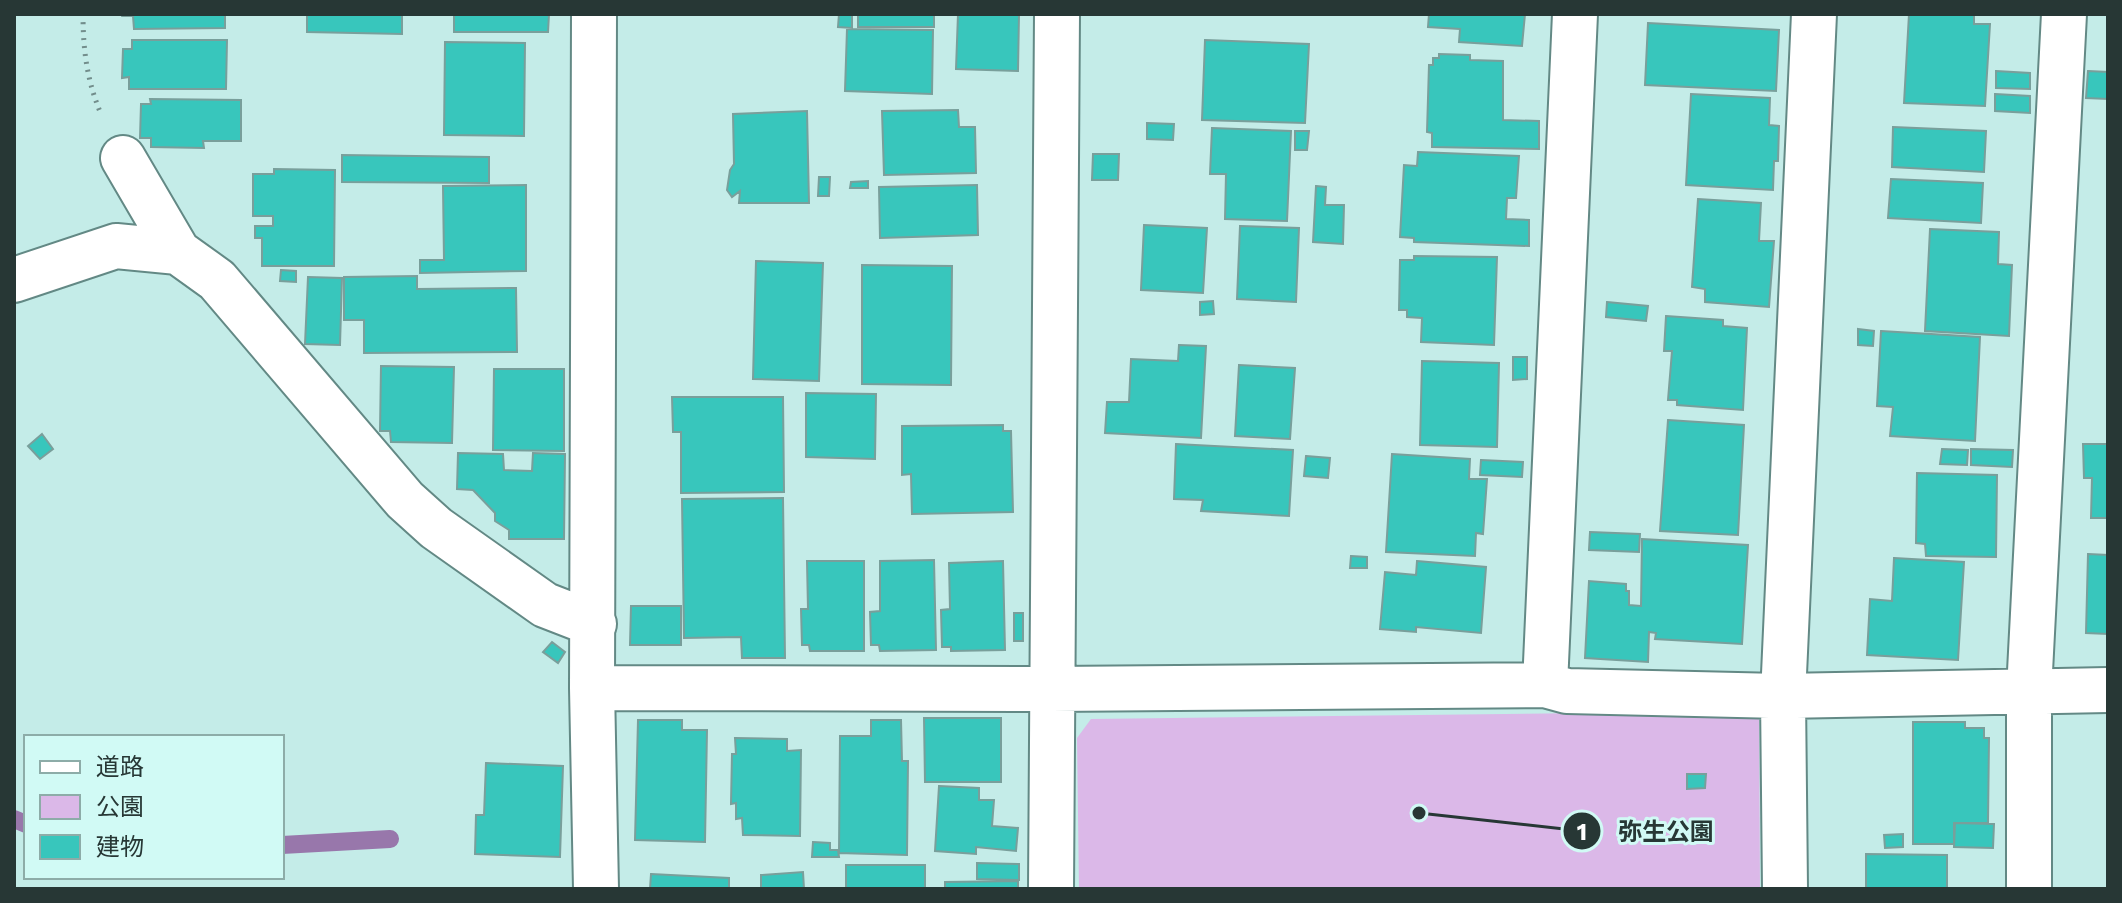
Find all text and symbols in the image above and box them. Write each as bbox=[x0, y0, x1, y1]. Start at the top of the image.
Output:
legend bbox=[24, 735, 284, 879]
text: 道路 bbox=[96, 753, 144, 781]
text: 公園 bbox=[96, 793, 144, 821]
callout: 弥生公園 bbox=[1562, 807, 1730, 855]
text: 1 bbox=[1577, 818, 1587, 846]
text: 弥生公園 bbox=[1618, 818, 1714, 846]
text: 建物 bbox=[96, 833, 144, 861]

